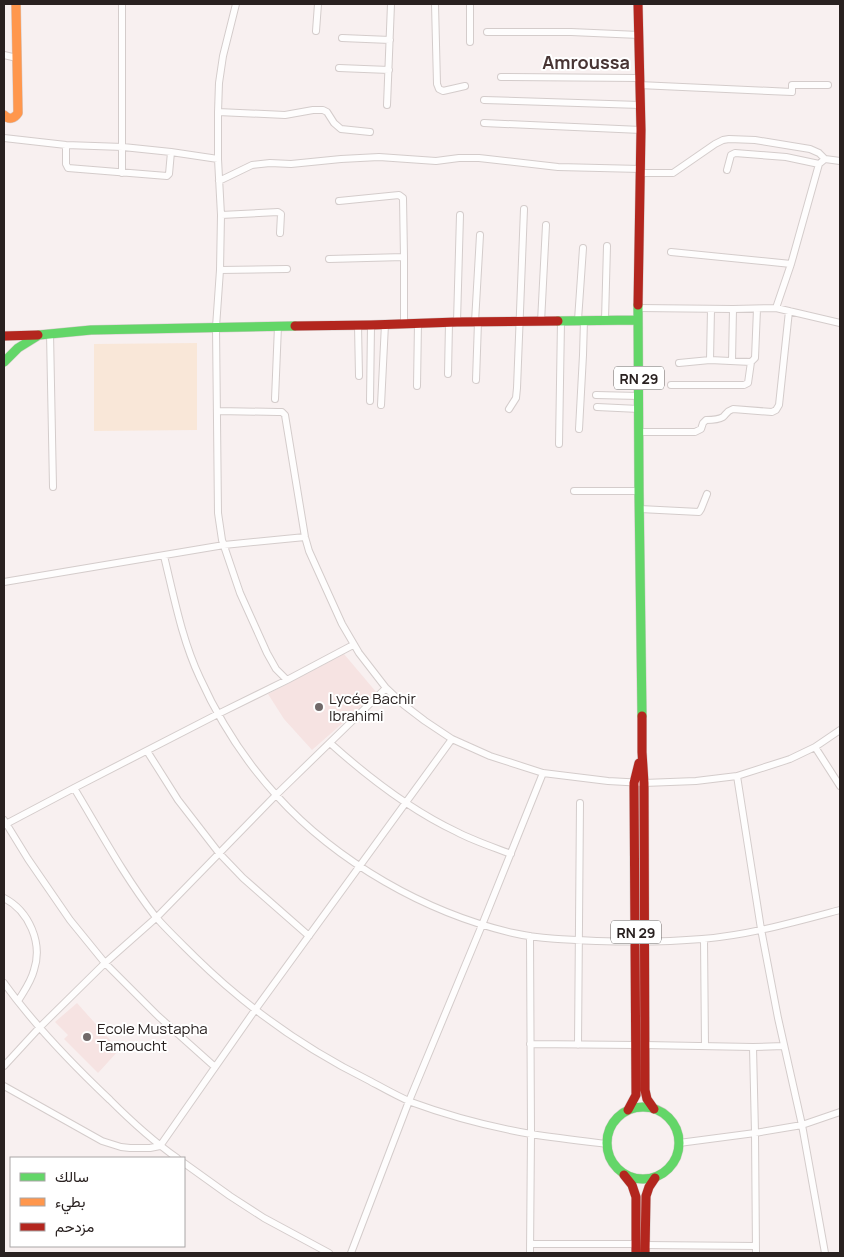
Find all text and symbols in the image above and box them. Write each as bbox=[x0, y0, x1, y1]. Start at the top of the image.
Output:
district label: Amroussa bbox=[542, 50, 630, 74]
road number: RN 29 bbox=[614, 366, 664, 389]
place label: Lycée Bachir Ibrahimi bbox=[329, 688, 417, 726]
marker: Lycée Bachir Ibrahimi bbox=[313, 701, 325, 713]
road number: RN 29 bbox=[611, 920, 661, 944]
place label: Ecole Mustapha Tamoucht bbox=[97, 1018, 208, 1056]
marker: Ecole Mustapha Tamoucht bbox=[81, 1031, 93, 1043]
legend bbox=[10, 1157, 185, 1247]
text: سالك bbox=[55, 1166, 89, 1187]
text: بطيء bbox=[55, 1191, 85, 1215]
text: مزدحم bbox=[55, 1216, 94, 1237]

